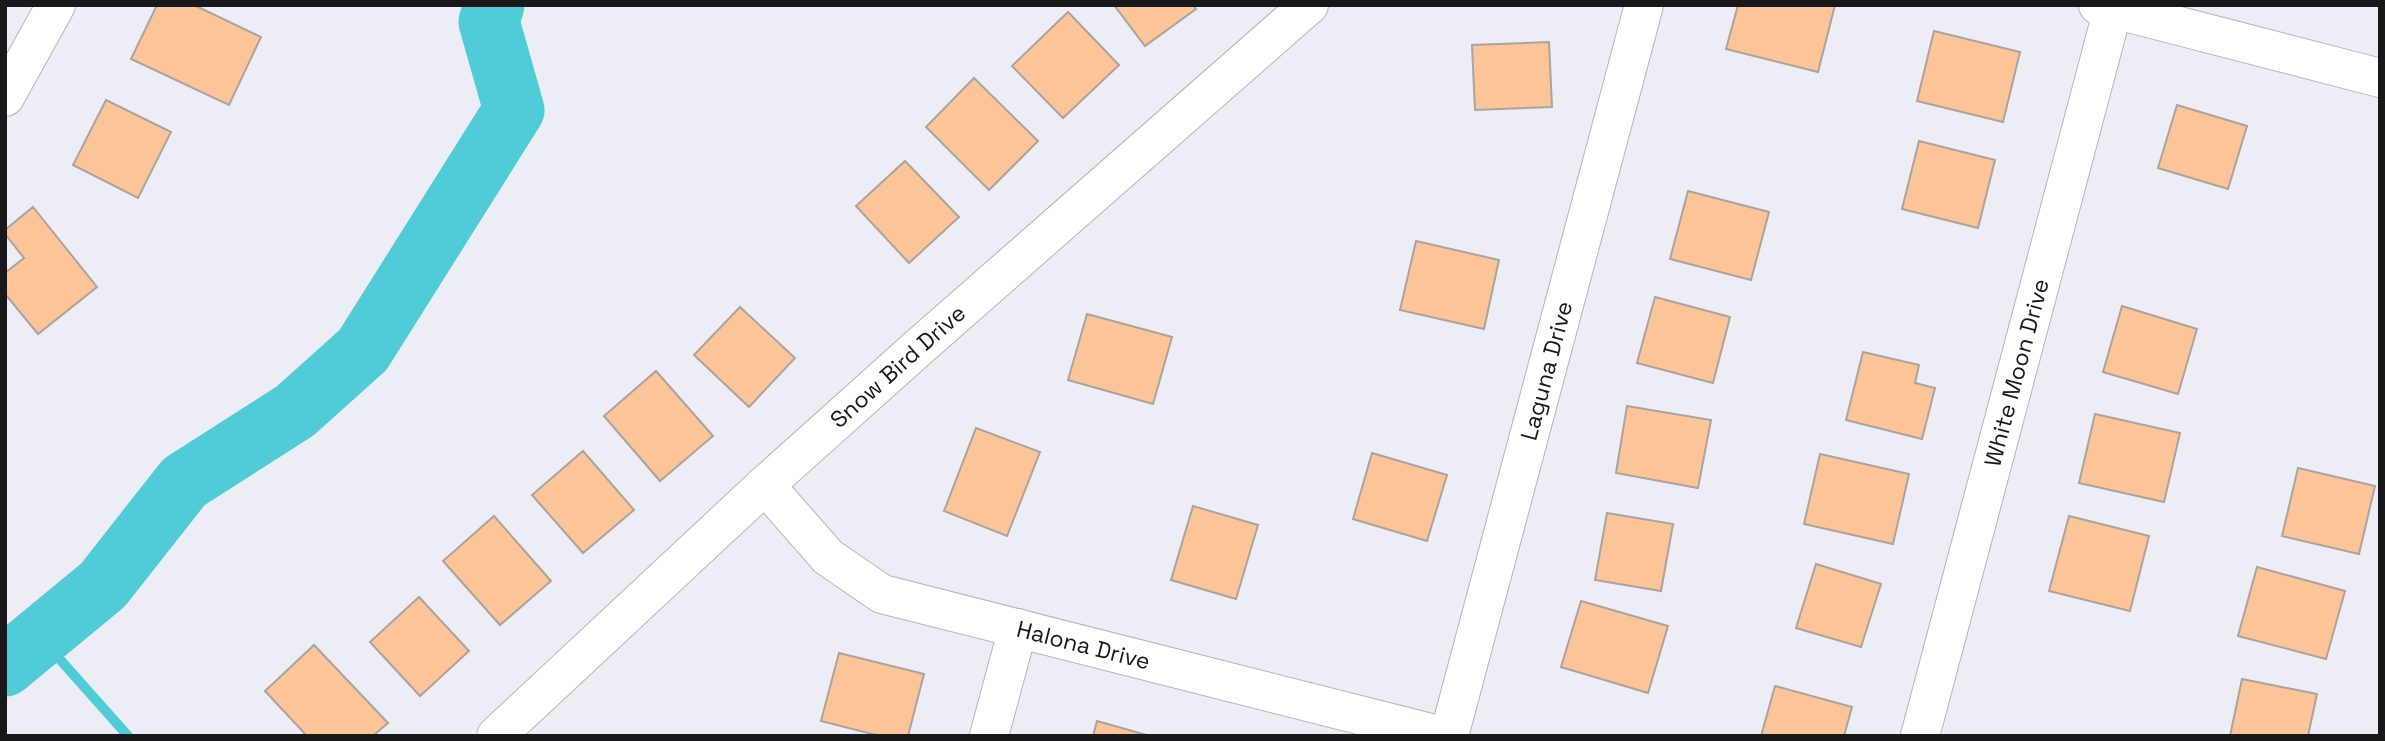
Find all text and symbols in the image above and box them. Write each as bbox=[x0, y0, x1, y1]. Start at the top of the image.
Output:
street label: White Moon Drive bbox=[1977, 275, 2056, 470]
street label: Snow Bird Drive bbox=[824, 298, 972, 435]
street label: Laguna Drive bbox=[1514, 298, 1579, 444]
street label: Halona Drive bbox=[1014, 614, 1153, 676]

